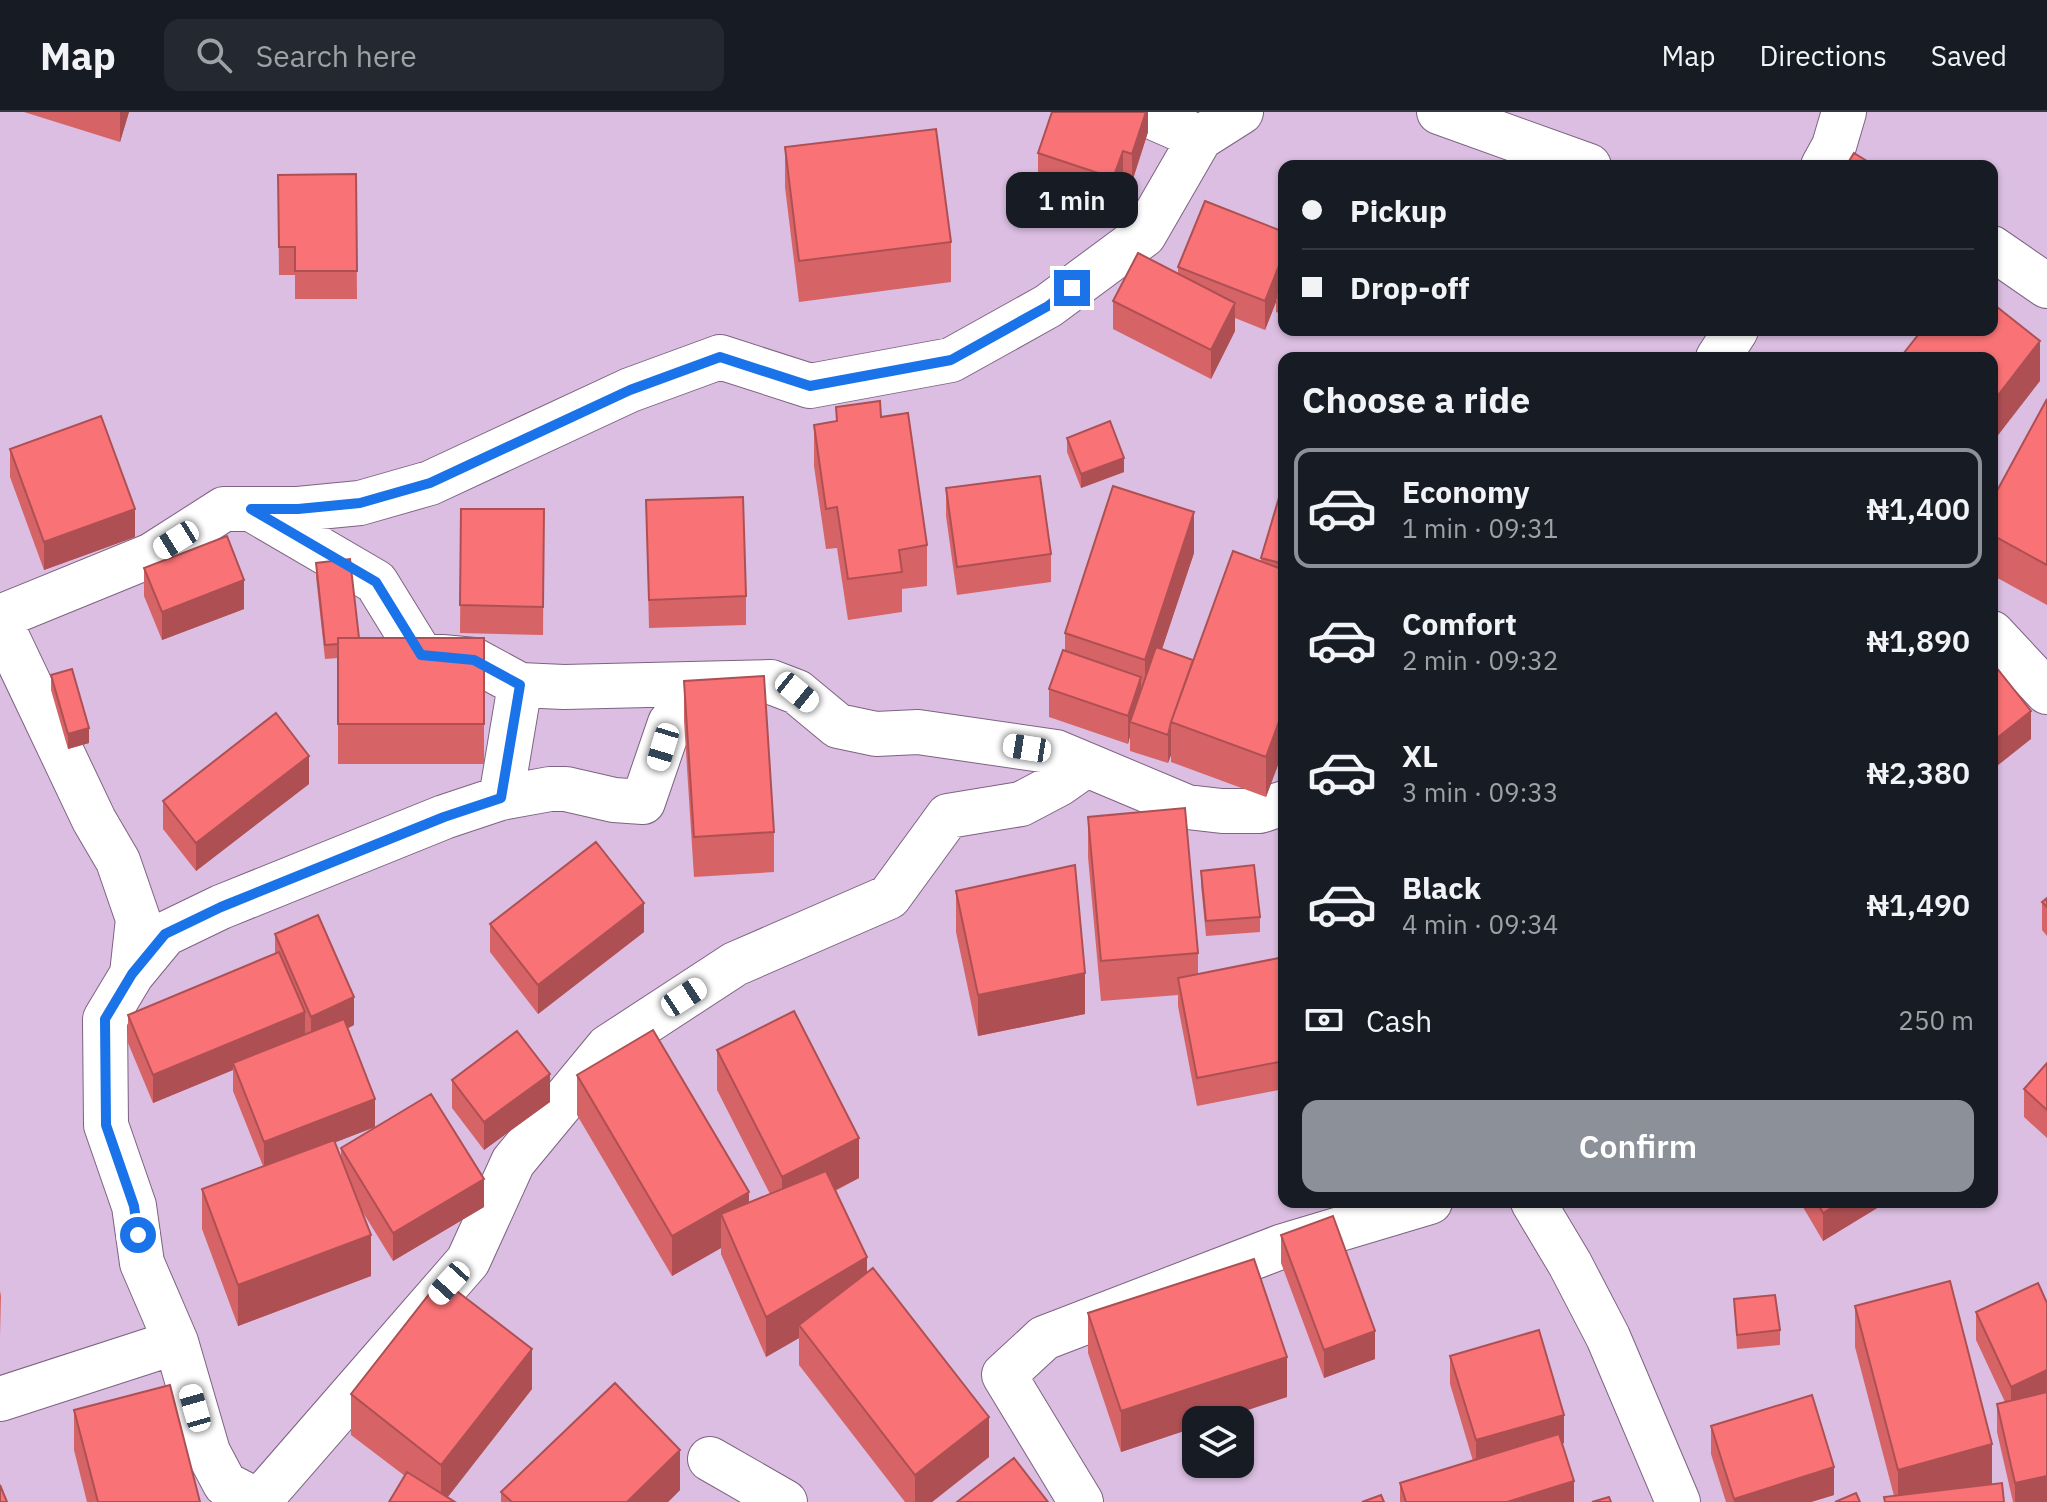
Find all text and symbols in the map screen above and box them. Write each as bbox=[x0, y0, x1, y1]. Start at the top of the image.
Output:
search box bbox=[164, 19, 724, 91]
text: Map bbox=[40, 31, 116, 80]
icon: search bbox=[192, 33, 236, 77]
text: Search here bbox=[256, 36, 417, 75]
text: Map bbox=[1661, 37, 1715, 74]
text: Directions bbox=[1759, 37, 1887, 74]
text: Saved bbox=[1931, 37, 2007, 74]
callout: 1 min bbox=[1006, 172, 1138, 228]
text: 1 min bbox=[1038, 183, 1106, 217]
text: Pickup bbox=[1350, 191, 1447, 230]
text: Drop-off bbox=[1350, 268, 1469, 307]
route end bbox=[1054, 270, 1090, 306]
text: Choose a ride bbox=[1302, 376, 1530, 423]
icon: car bbox=[1306, 472, 1378, 544]
text: Economy bbox=[1402, 472, 1530, 511]
text: ₦1,400 bbox=[1866, 489, 1970, 528]
text: 1 min · 09:31 bbox=[1402, 511, 1558, 545]
car bbox=[149, 517, 203, 563]
icon: car bbox=[1306, 604, 1378, 676]
text: Comfort bbox=[1402, 604, 1517, 643]
text: ₦1,890 bbox=[1866, 621, 1970, 660]
text: 2 min · 09:32 bbox=[1402, 643, 1558, 677]
car bbox=[771, 668, 823, 716]
car bbox=[645, 721, 681, 773]
car bbox=[1001, 732, 1053, 764]
icon: car bbox=[1306, 736, 1378, 808]
text: XL bbox=[1402, 736, 1438, 775]
text: ₦2,380 bbox=[1866, 753, 1970, 792]
text: 3 min · 09:33 bbox=[1402, 775, 1558, 809]
icon: car bbox=[1306, 868, 1378, 940]
text: Black bbox=[1402, 868, 1481, 907]
text: ₦1,490 bbox=[1866, 885, 1970, 924]
text: 4 min · 09:34 bbox=[1402, 907, 1558, 941]
car bbox=[657, 974, 711, 1020]
icon: cash bbox=[1302, 998, 1346, 1042]
text: Cash bbox=[1366, 1001, 1432, 1040]
text: 250 m bbox=[1898, 1003, 1974, 1037]
button: Confirm bbox=[1302, 1100, 1974, 1192]
route start bbox=[120, 1217, 156, 1253]
car bbox=[424, 1257, 474, 1309]
car bbox=[177, 1382, 213, 1434]
map controls bbox=[1182, 1406, 1254, 1478]
button: layers bbox=[1182, 1406, 1254, 1478]

